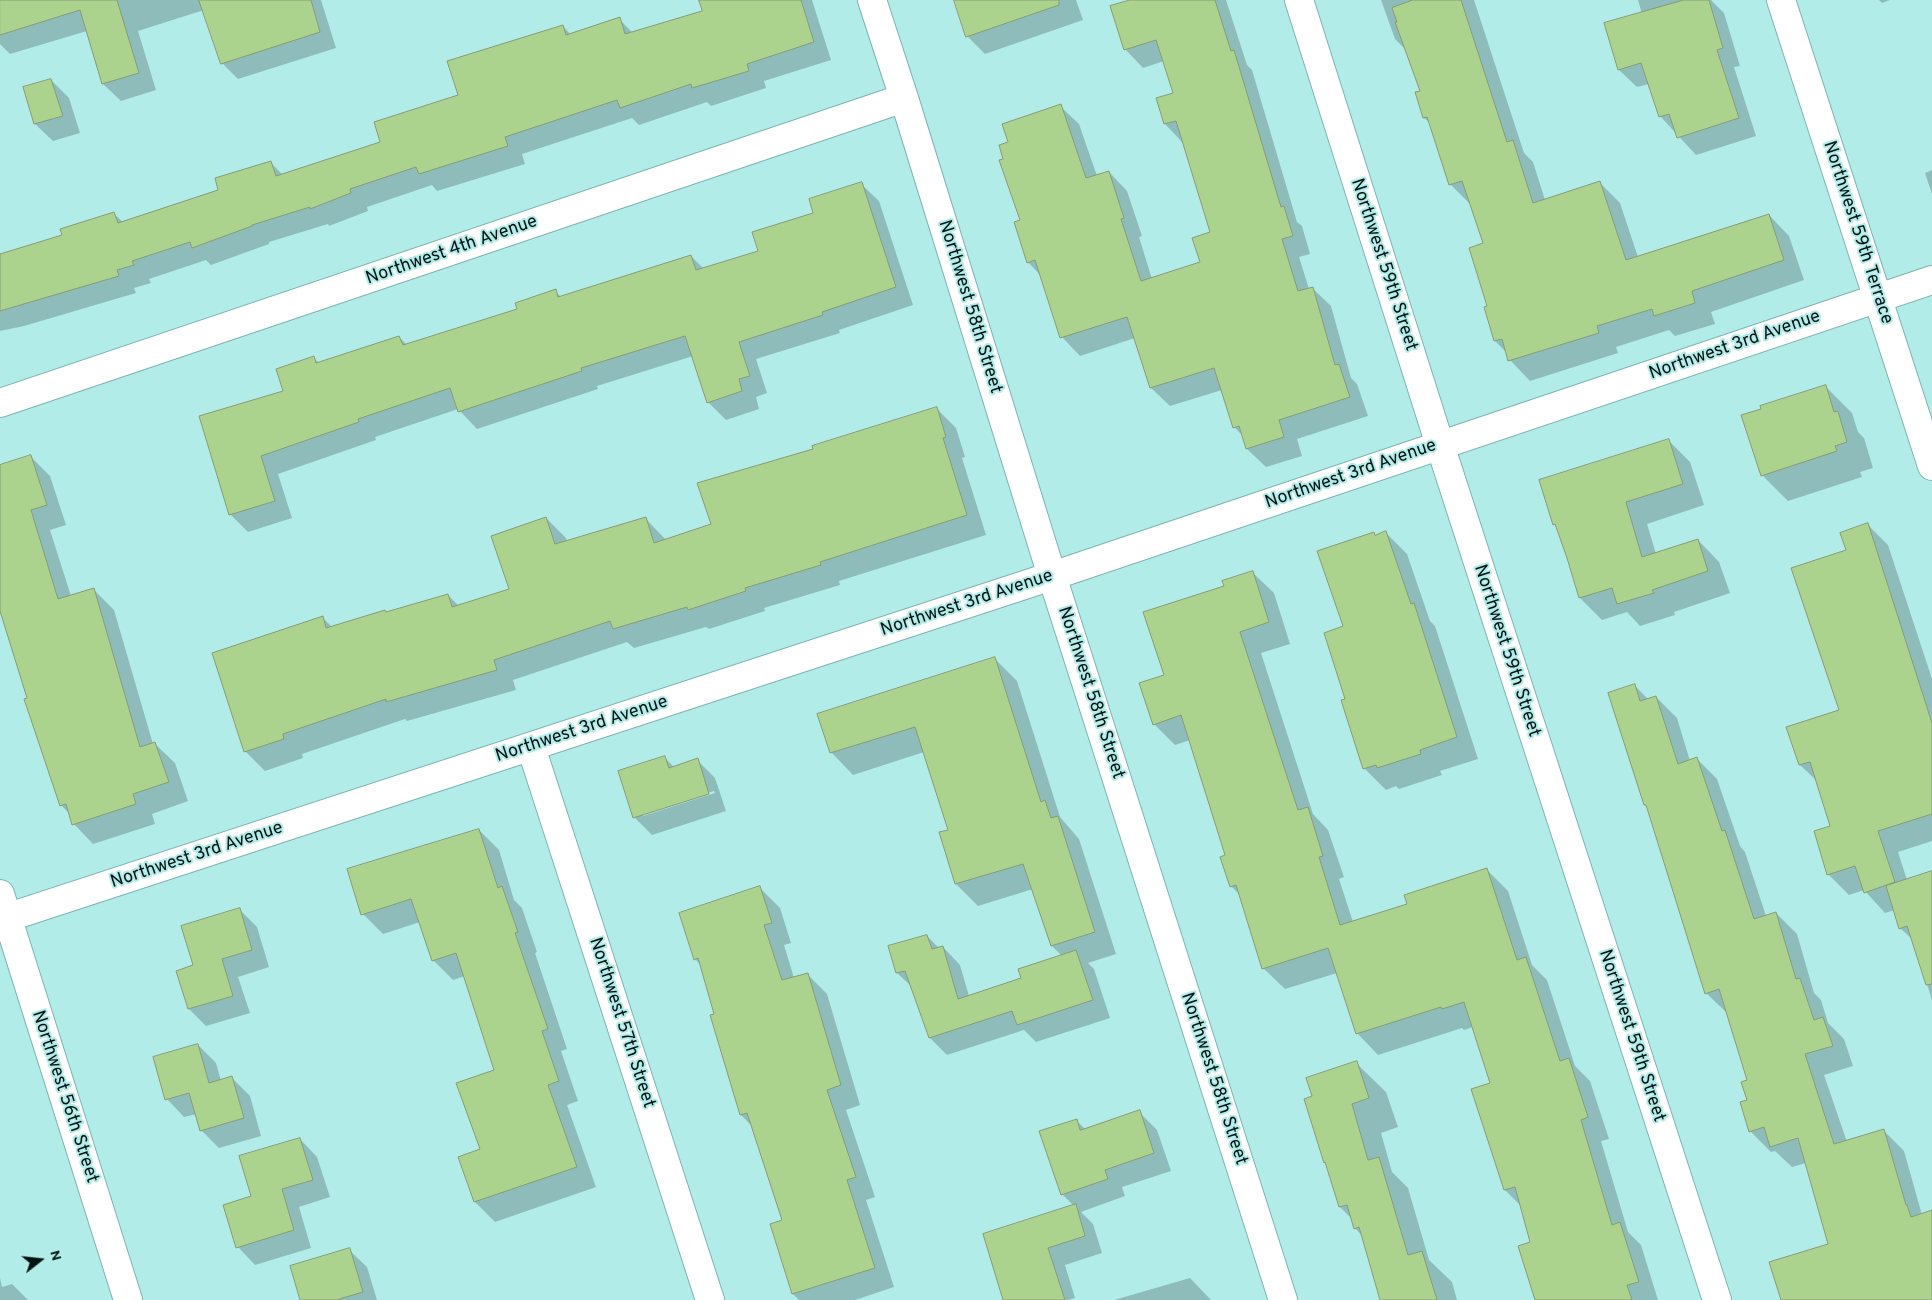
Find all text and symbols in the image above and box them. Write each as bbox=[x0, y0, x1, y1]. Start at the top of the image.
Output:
street label: Northwest 59th Terrace bbox=[1817, 139, 1897, 327]
street label: Northwest 59th Street bbox=[1345, 176, 1421, 354]
street label: Northwest 4th Avenue bbox=[363, 211, 541, 291]
street label: Northwest 58th Street bbox=[932, 218, 1006, 396]
street label: Northwest 3rd Avenue bbox=[1646, 307, 1824, 385]
street label: Northwest 3rd Avenue bbox=[1262, 436, 1440, 514]
street label: Northwest 59th Street bbox=[1468, 562, 1544, 740]
street label: Northwest 3rd Avenue bbox=[878, 566, 1056, 642]
street label: Northwest 58th Street bbox=[1052, 604, 1128, 782]
street label: Northwest 3rd Avenue bbox=[493, 692, 671, 768]
street label: Northwest 3rd Avenue bbox=[108, 818, 286, 894]
street label: Northwest 57th Street bbox=[583, 935, 659, 1111]
street label: Northwest 59th Street bbox=[1593, 947, 1669, 1125]
street label: Northwest 58th Street bbox=[1175, 990, 1251, 1168]
street label: Northwest 56th Street bbox=[26, 1008, 102, 1186]
north arrow bbox=[15, 1235, 65, 1285]
text: N bbox=[45, 1249, 64, 1263]

